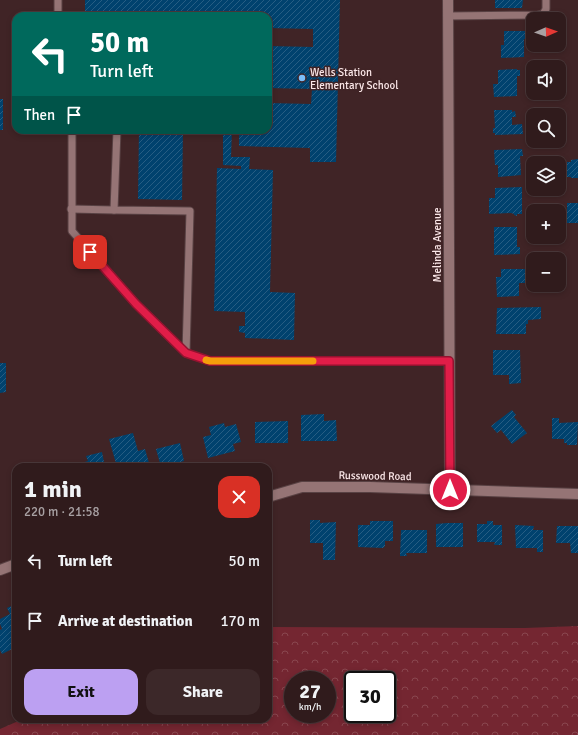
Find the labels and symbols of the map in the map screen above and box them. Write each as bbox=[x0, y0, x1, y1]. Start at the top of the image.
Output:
north arrow bbox=[526, 12, 566, 52]
place label: Wells Station Elementary School bbox=[310, 66, 398, 92]
marker: Wells Station Elementary School bbox=[297, 73, 307, 83]
street label: Melinda Avenue bbox=[431, 208, 444, 282]
pin bbox=[73, 235, 107, 269]
street label: Russwood Road bbox=[338, 469, 412, 483]
position arrow bbox=[429, 469, 471, 511]
speed limit sign: 30 bbox=[344, 671, 396, 723]

